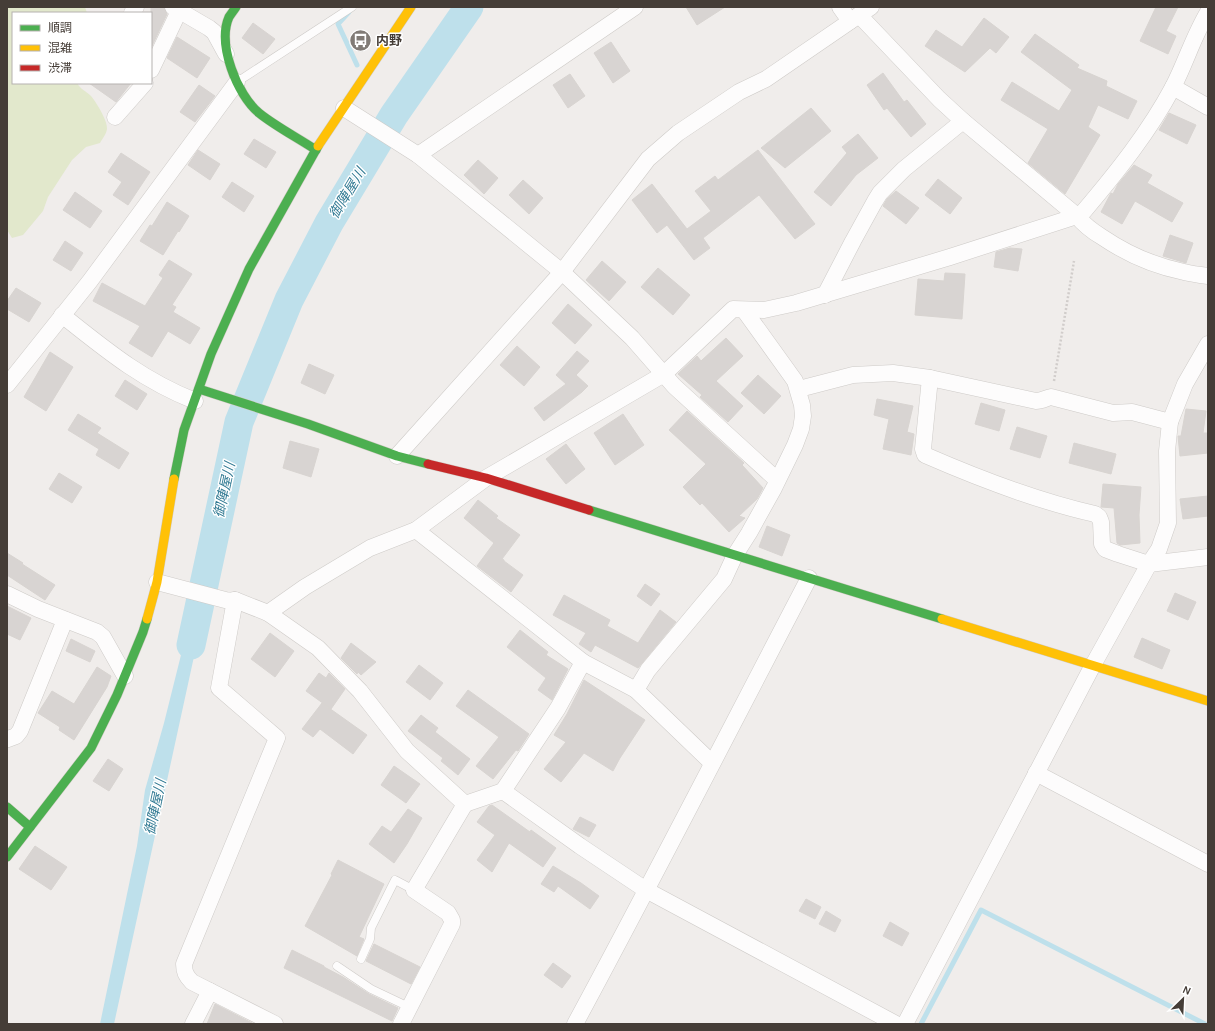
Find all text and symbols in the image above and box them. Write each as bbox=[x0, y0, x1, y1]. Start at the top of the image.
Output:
legend bbox=[12, 12, 152, 84]
text: 順調 bbox=[48, 21, 72, 35]
bus stop icon: 内野 bbox=[348, 27, 374, 53]
place label: 内野 bbox=[376, 33, 402, 48]
text: 混雑 bbox=[48, 41, 72, 55]
text: 渋滞 bbox=[48, 61, 72, 75]
water label: 御陣屋川 bbox=[326, 163, 370, 222]
water label: 御陣屋川 bbox=[210, 459, 239, 519]
water label: 御陣屋川 bbox=[141, 776, 170, 836]
north arrow bbox=[1163, 979, 1203, 1019]
text: N bbox=[1181, 983, 1193, 998]

